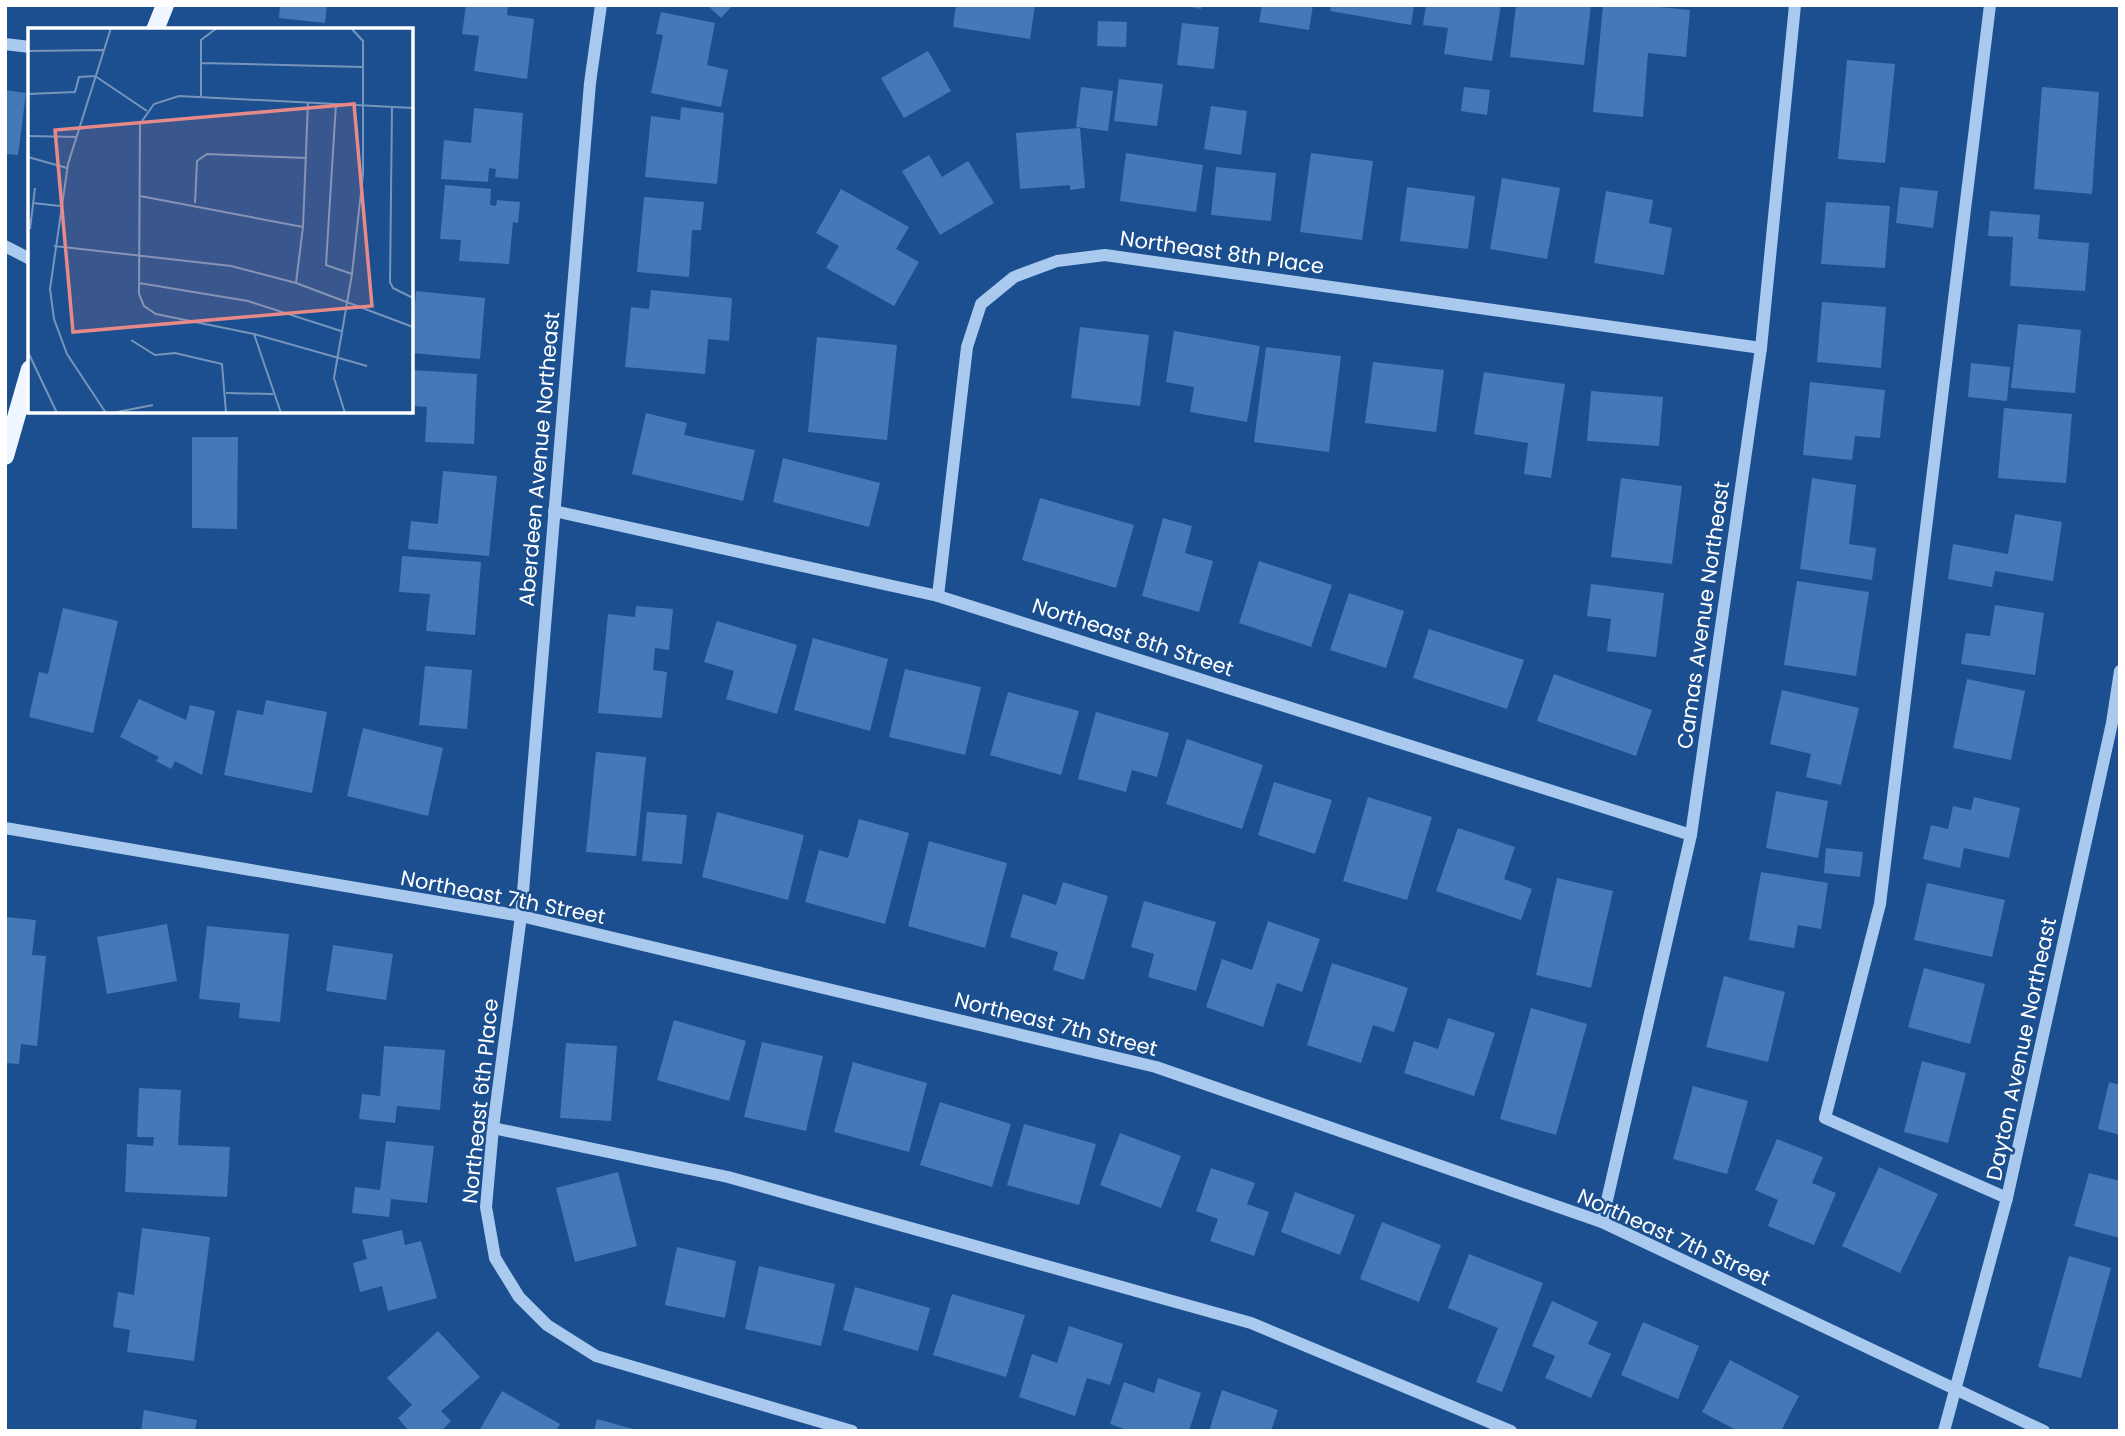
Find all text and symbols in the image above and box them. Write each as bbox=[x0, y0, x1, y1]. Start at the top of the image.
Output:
inset map bbox=[28, 28, 413, 413]
street label: Northeast 8th Place bbox=[1118, 223, 1326, 281]
street label: Aberdeen Avenue Northeast bbox=[512, 310, 566, 608]
street label: Camas Avenue Northeast bbox=[1670, 479, 1736, 751]
street label: Northeast 8th Street bbox=[1029, 591, 1237, 683]
street label: Northeast 7th Street bbox=[398, 863, 608, 931]
street label: Dayton Avenue Northeast bbox=[1979, 915, 2063, 1183]
street label: Northeast 7th Street bbox=[951, 985, 1161, 1063]
street label: Northeast 6th Place bbox=[455, 997, 505, 1205]
street label: Northeast 7th Street bbox=[1573, 1181, 1775, 1293]

